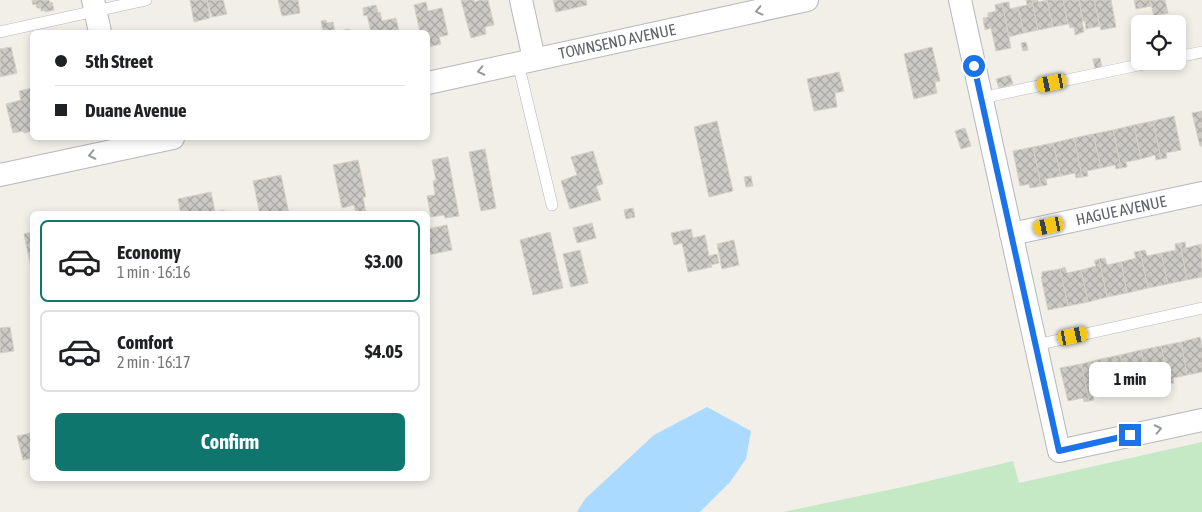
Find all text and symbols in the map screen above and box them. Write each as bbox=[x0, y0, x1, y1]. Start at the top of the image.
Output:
one-way arrow bbox=[755, 5, 764, 15]
map controls bbox=[1131, 15, 1186, 70]
button: locate bbox=[1131, 15, 1186, 70]
street label: TOWNSEND AVENUE bbox=[557, 20, 677, 62]
text: 5th Street bbox=[85, 50, 153, 72]
route start bbox=[963, 55, 985, 77]
one-way arrow bbox=[476, 65, 485, 76]
car bbox=[1035, 73, 1068, 93]
text: Duane Avenue bbox=[85, 99, 187, 121]
one-way arrow bbox=[87, 149, 96, 160]
street label: HAGUE AVENUE bbox=[1074, 192, 1168, 228]
car bbox=[1032, 216, 1065, 236]
icon: car bbox=[57, 239, 102, 284]
text: Economy bbox=[117, 241, 181, 263]
text: $3.00 bbox=[365, 250, 403, 272]
text: 1 min · 16:16 bbox=[117, 263, 190, 281]
car bbox=[1056, 326, 1089, 346]
icon: car bbox=[57, 329, 102, 374]
text: Comfort bbox=[117, 331, 173, 353]
text: $4.05 bbox=[365, 340, 403, 362]
text: 2 min · 16:17 bbox=[117, 353, 190, 371]
callout: 1 min bbox=[1089, 362, 1171, 398]
text: 1 min bbox=[1114, 370, 1146, 388]
button: Confirm bbox=[55, 413, 405, 471]
route end bbox=[1119, 424, 1141, 446]
one-way arrow bbox=[1153, 424, 1162, 435]

